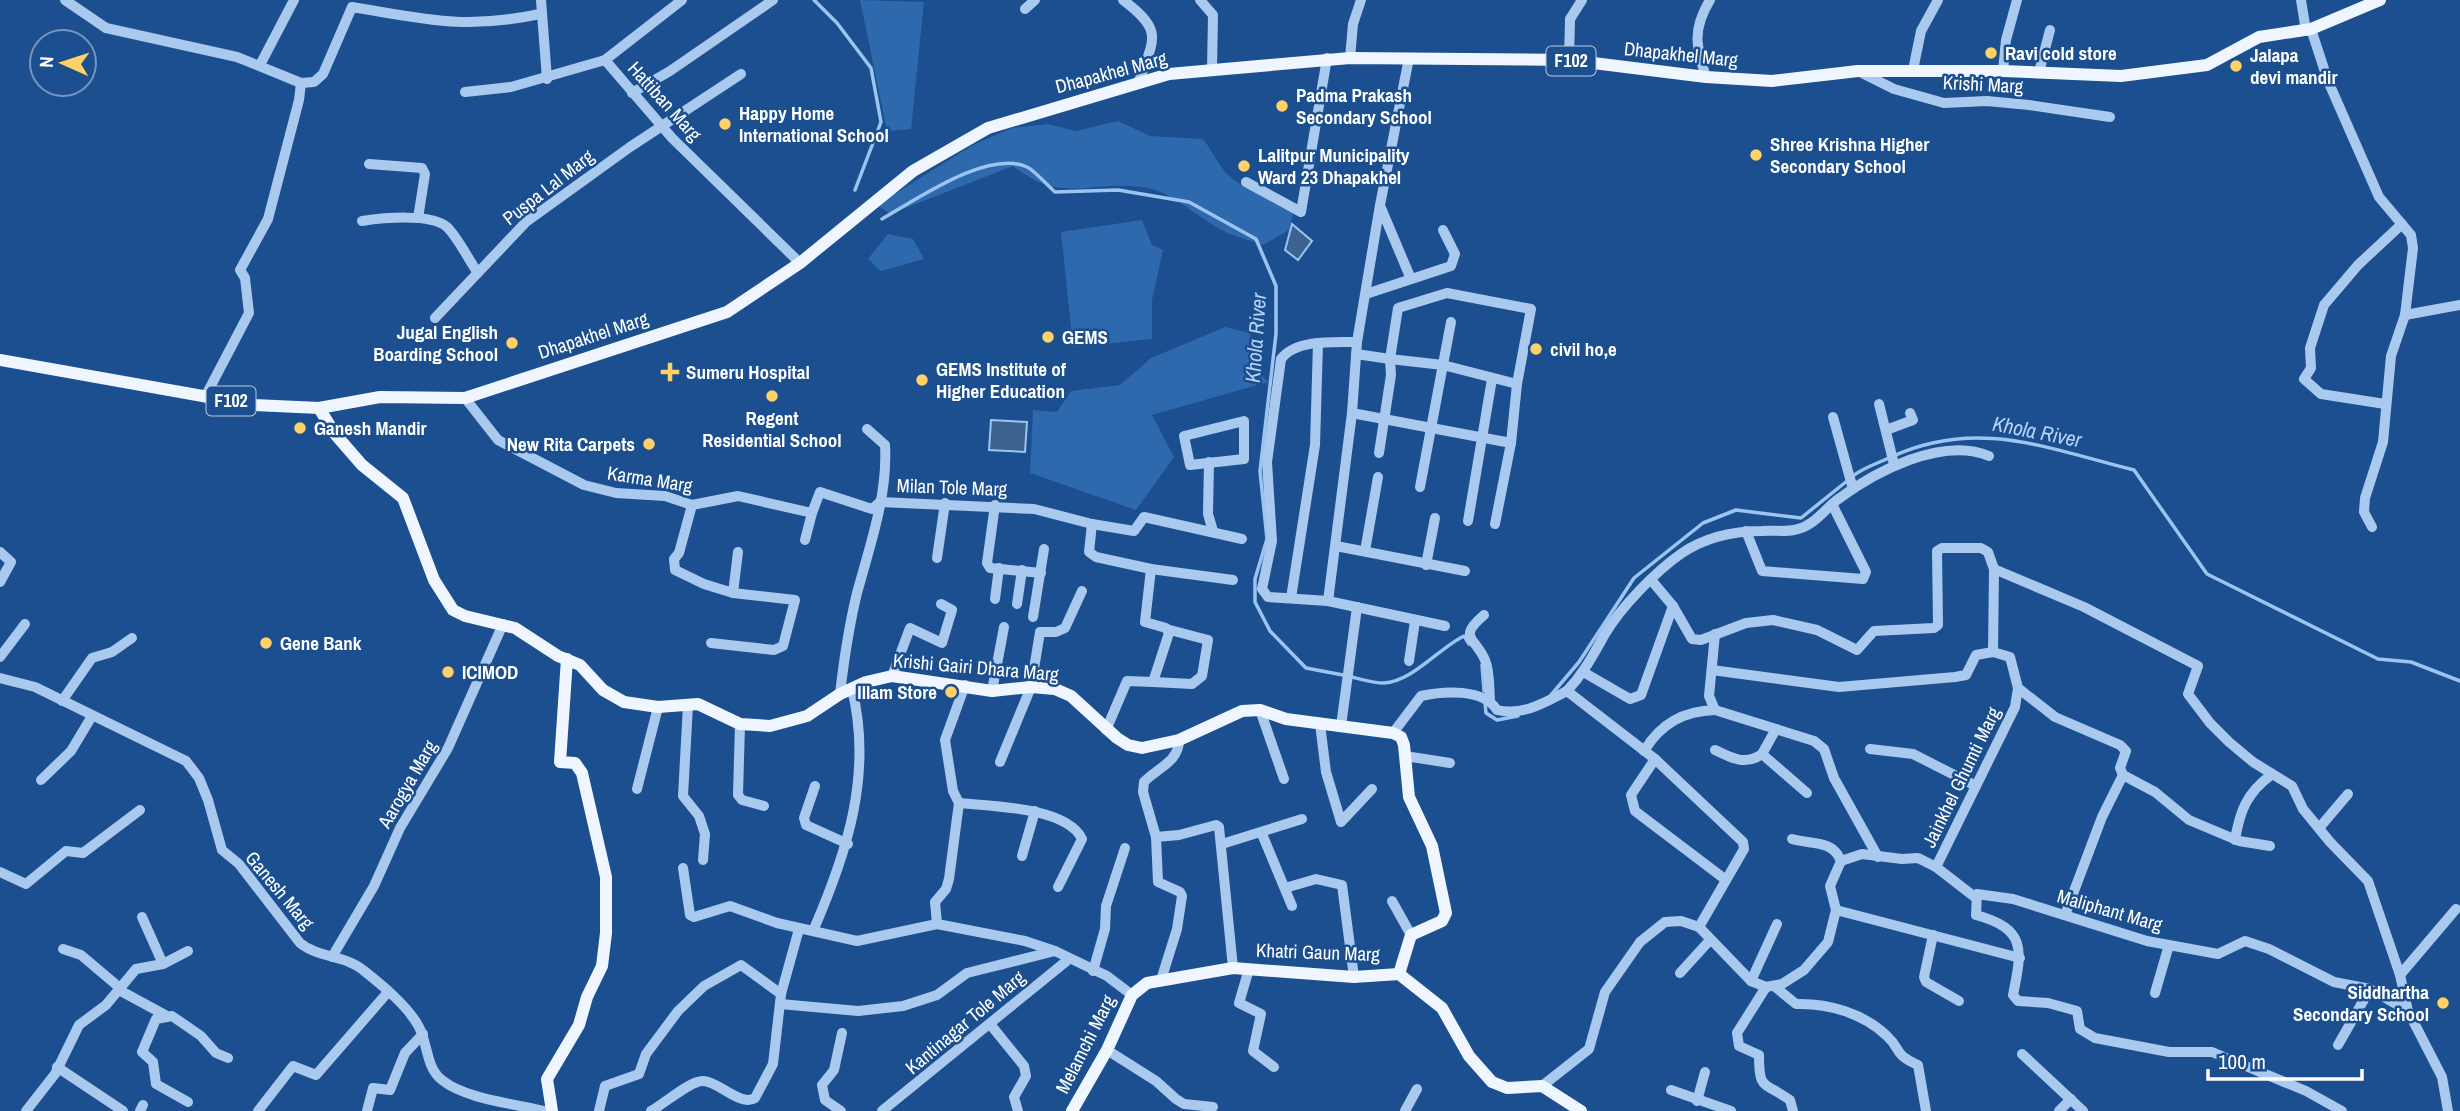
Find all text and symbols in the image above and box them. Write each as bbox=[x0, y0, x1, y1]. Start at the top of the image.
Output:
north arrow bbox=[28, 28, 98, 98]
street label: Dhapakhel Marg bbox=[1623, 35, 1740, 73]
place label: Ravi cold store bbox=[2005, 40, 2117, 66]
place label: Jalapa devi mandir bbox=[2250, 42, 2337, 90]
street label: Dhapakhel Marg bbox=[1052, 45, 1170, 99]
marker: Ravi cold store bbox=[1983, 45, 1999, 61]
road number: F102 bbox=[1546, 46, 1596, 76]
text: N bbox=[33, 56, 59, 68]
street label: Hattiban Marg bbox=[622, 56, 708, 147]
marker: Jalapa devi mandir bbox=[2228, 58, 2244, 74]
street label: Krishi Marg bbox=[1942, 69, 2024, 99]
place label: Padma Prakash Secondary School bbox=[1296, 82, 1432, 130]
marker: Padma Prakash Secondary School bbox=[1274, 98, 1290, 114]
place label: Happy Home International School bbox=[739, 100, 889, 148]
marker: Happy Home International School bbox=[717, 116, 733, 132]
place label: Shree Krishna Higher Secondary School bbox=[1770, 131, 1929, 179]
place label: Lalitpur Municipality Ward 23 Dhapakhel bbox=[1258, 142, 1410, 190]
street label: Puspa Lal Marg bbox=[497, 143, 599, 231]
marker: Shree Krishna Higher Secondary School bbox=[1748, 147, 1764, 163]
marker: Lalitpur Municipality Ward 23 Dhapakhel bbox=[1236, 158, 1252, 174]
water label: Khola River bbox=[1238, 291, 1273, 384]
street label: Dhapakhel Marg bbox=[535, 305, 652, 365]
place label: Jugal English Boarding School bbox=[373, 319, 498, 367]
place label: GEMS bbox=[1062, 324, 1108, 350]
marker: GEMS bbox=[1040, 329, 1056, 345]
marker: Jugal English Boarding School bbox=[504, 335, 520, 351]
place label: civil ho,e bbox=[1550, 336, 1617, 362]
marker: civil ho,e bbox=[1528, 341, 1544, 357]
place label: GEMS Institute of Higher Education bbox=[936, 356, 1067, 404]
place label: Sumeru Hospital bbox=[686, 359, 810, 385]
marker: Sumeru Hospital bbox=[660, 362, 680, 382]
marker: GEMS Institute of Higher Education bbox=[914, 372, 930, 388]
road number: F102 bbox=[206, 386, 256, 416]
marker: Regent Residential School bbox=[764, 388, 780, 404]
place label: Regent Residential School bbox=[702, 405, 842, 453]
water label: Khola River bbox=[1990, 409, 2085, 455]
place label: Ganesh Mandir bbox=[314, 415, 427, 441]
marker: Ganesh Mandir bbox=[292, 420, 308, 436]
place label: New Rita Carpets bbox=[507, 431, 635, 457]
marker: New Rita Carpets bbox=[641, 436, 657, 452]
street label: Karma Marg bbox=[606, 459, 695, 499]
street label: Milan Tole Marg bbox=[896, 472, 1008, 502]
place label: Gene Bank bbox=[280, 630, 362, 656]
marker: Gene Bank bbox=[258, 635, 274, 651]
street label: Krishi Gairi Dhara Marg bbox=[892, 647, 1060, 687]
place label: ICIMOD bbox=[462, 659, 518, 685]
marker: ICIMOD bbox=[440, 664, 456, 680]
place label: Illam Store bbox=[857, 679, 937, 705]
marker: Illam Store bbox=[943, 684, 959, 700]
street label: Jainkhel Ghumti Marg bbox=[1916, 702, 2006, 852]
street label: Aarogya Marg bbox=[371, 735, 443, 834]
street label: Ganesh Marg bbox=[240, 845, 321, 935]
street label: Maliphant Marg bbox=[2054, 883, 2166, 938]
street label: Khatri Gaun Marg bbox=[1256, 937, 1381, 967]
street label: Kantinagar Tole Marg bbox=[900, 964, 1031, 1080]
place label: Siddhartha Secondary School bbox=[2293, 979, 2429, 1027]
street label: Melamchi Marg bbox=[1049, 990, 1121, 1098]
marker: Siddhartha Secondary School bbox=[2435, 995, 2451, 1011]
scale bar bbox=[2208, 1038, 2362, 1082]
text: 100 m bbox=[2218, 1047, 2266, 1076]

